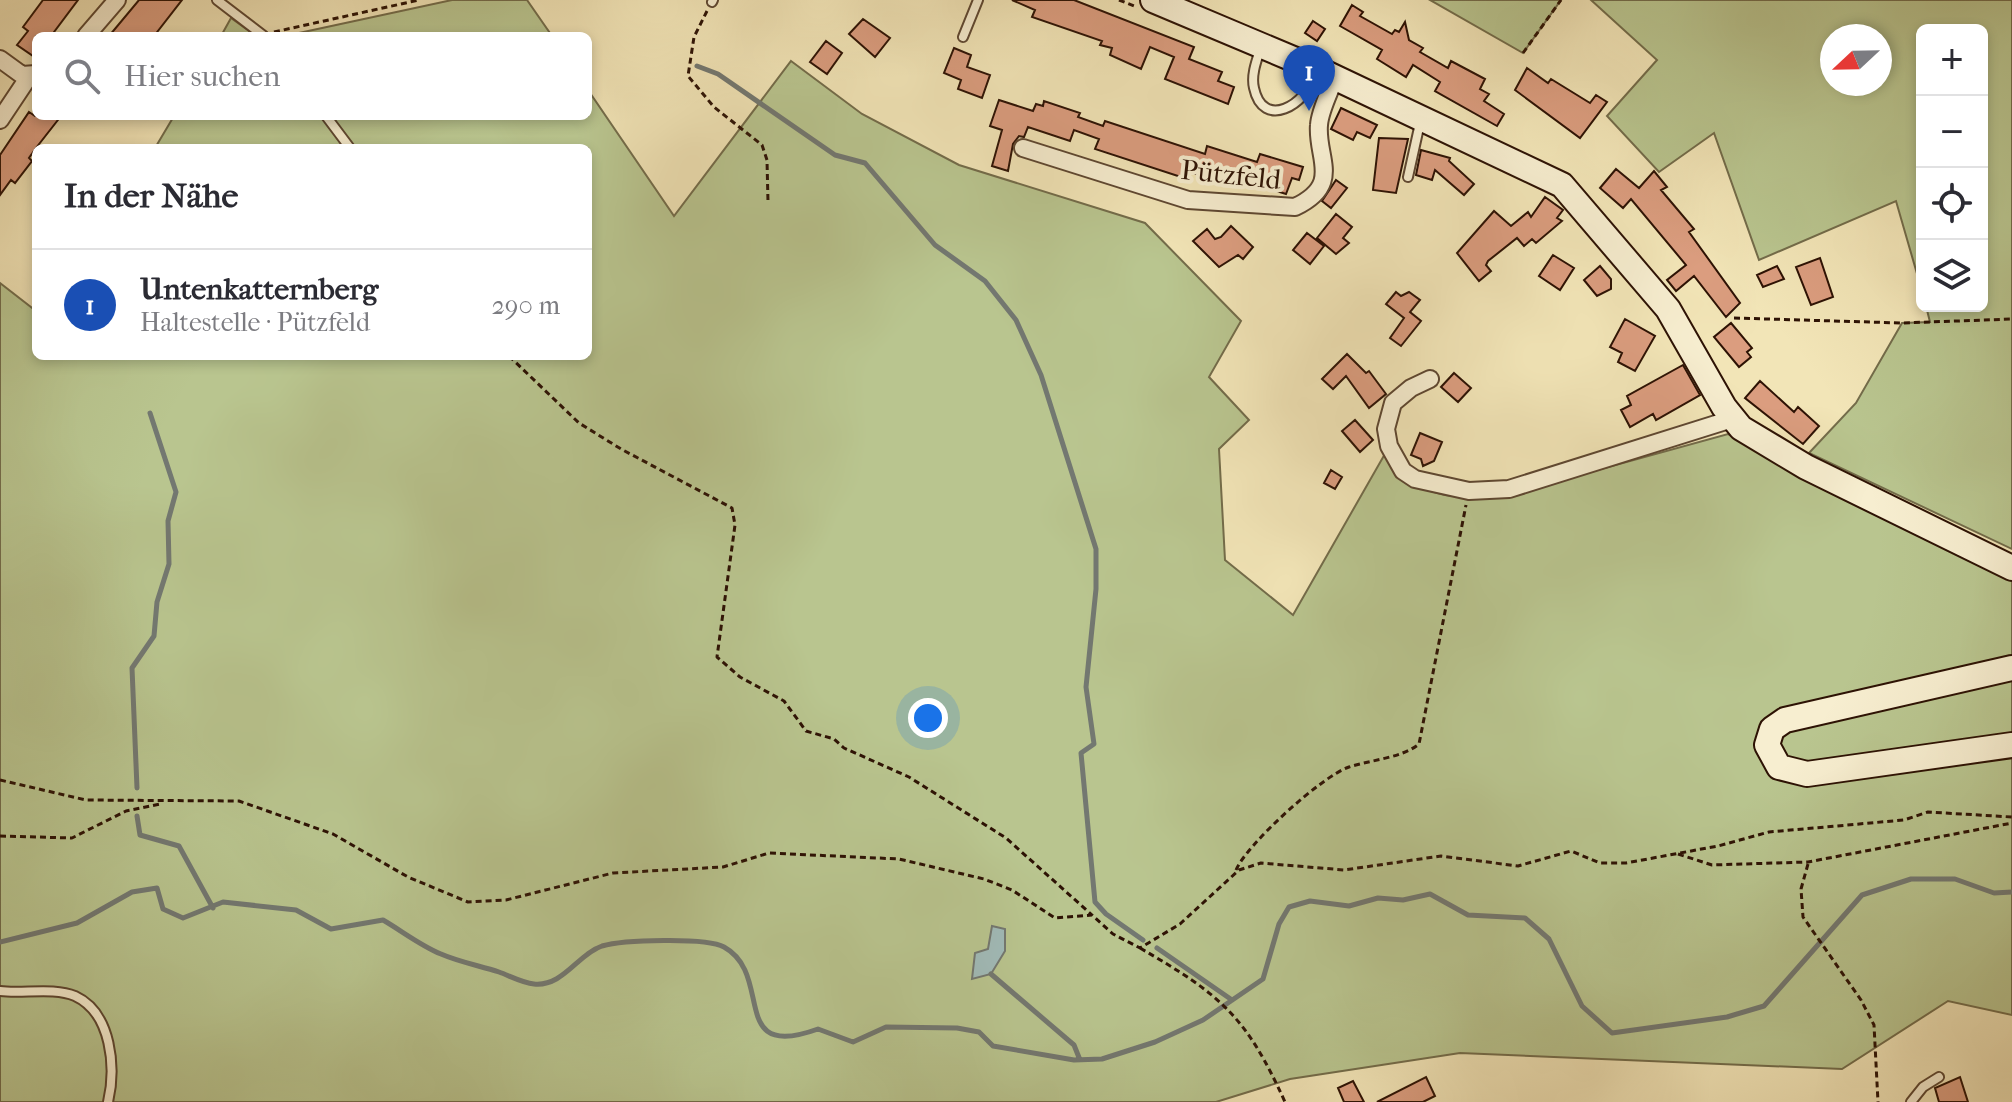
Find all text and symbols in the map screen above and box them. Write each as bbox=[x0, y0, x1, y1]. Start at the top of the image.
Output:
north arrow bbox=[1820, 24, 1892, 96]
map controls bbox=[1916, 24, 1988, 312]
button: + bbox=[1916, 24, 1988, 96]
search box bbox=[32, 32, 592, 120]
pin: 1 bbox=[1283, 45, 1335, 111]
icon: search bbox=[60, 54, 104, 98]
text: Hier suchen bbox=[124, 59, 280, 94]
button: − bbox=[1916, 96, 1988, 168]
street label: Pützfeld bbox=[1179, 153, 1283, 196]
button: locate bbox=[1916, 168, 1988, 240]
text: In der Nähe bbox=[64, 176, 238, 216]
button: layers bbox=[1916, 240, 1988, 312]
text: Untenkatternberg bbox=[140, 272, 378, 307]
text: 1 bbox=[85, 290, 95, 321]
text: 290 m bbox=[491, 290, 560, 321]
text: Haltestelle · Pützfeld bbox=[140, 307, 370, 338]
your location bbox=[908, 698, 948, 738]

